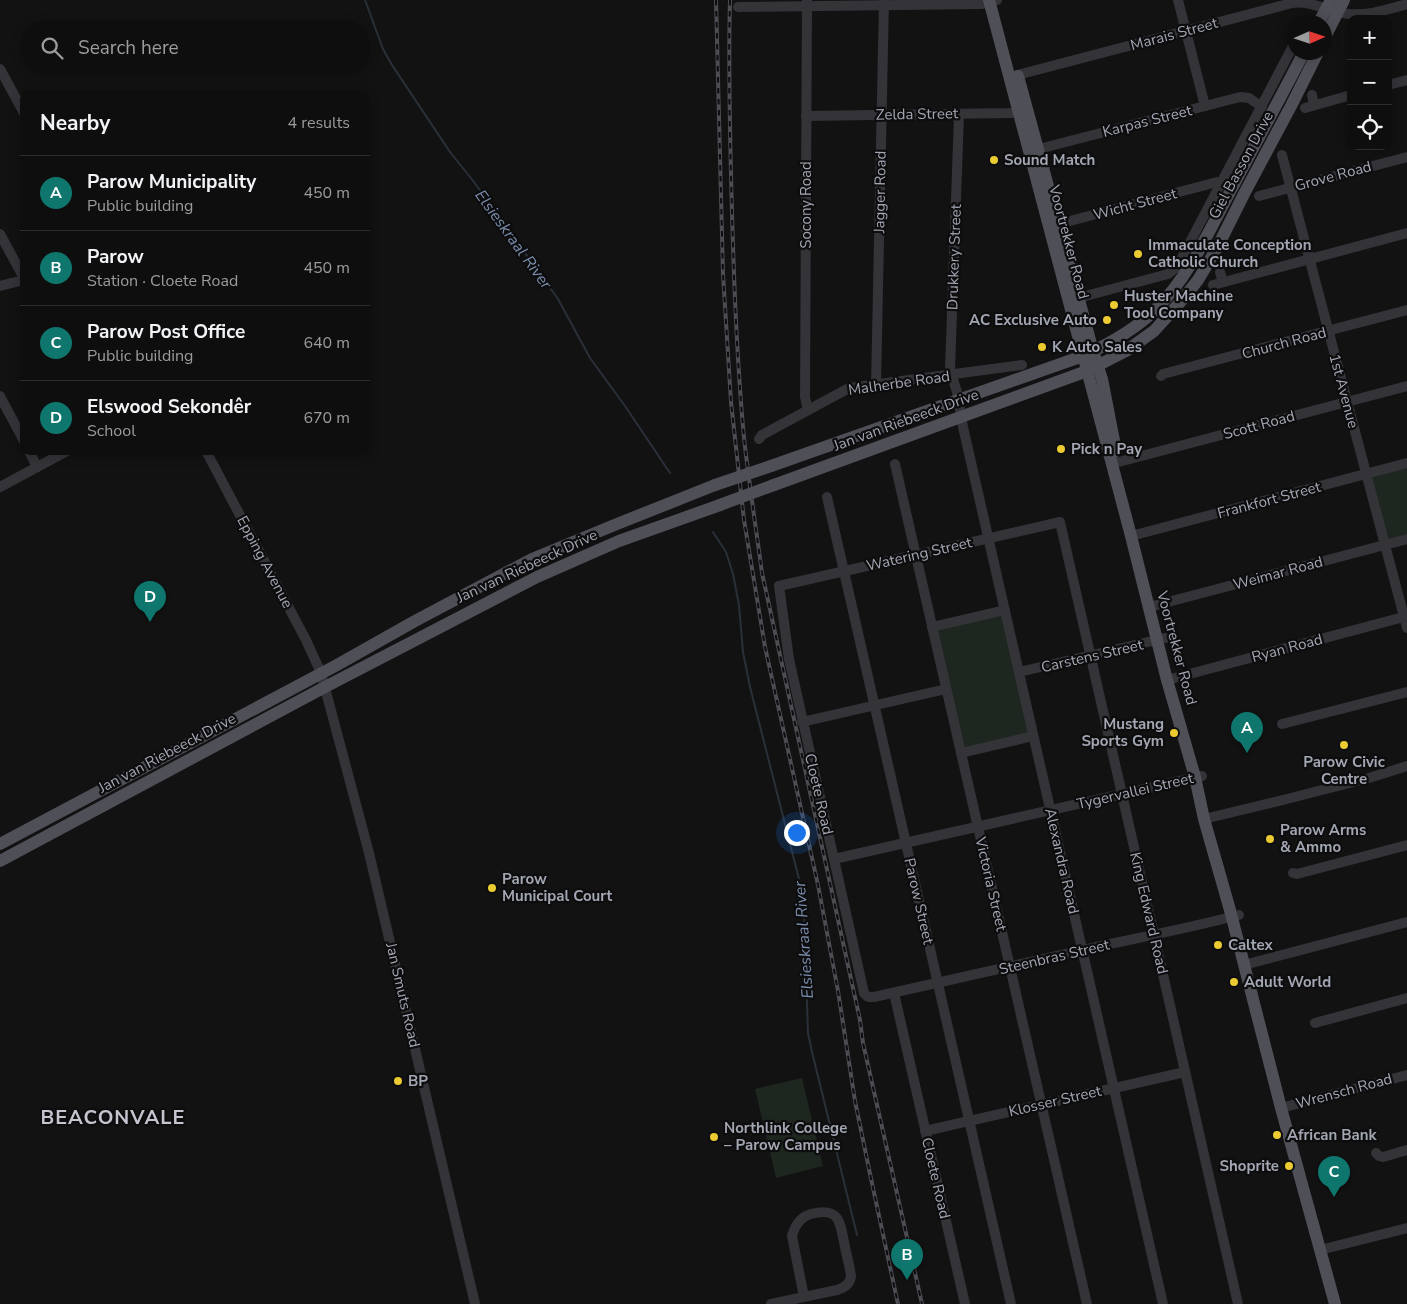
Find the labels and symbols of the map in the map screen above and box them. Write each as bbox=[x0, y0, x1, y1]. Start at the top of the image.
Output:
street label: Marais Street bbox=[1128, 13, 1221, 55]
north arrow bbox=[1287, 15, 1332, 60]
street label: Karpas Street bbox=[1100, 100, 1194, 142]
street label: Zelda Street bbox=[876, 103, 959, 125]
street label: Giel Basson Drive bbox=[1204, 108, 1278, 222]
place label: Sound Match bbox=[1004, 150, 1095, 170]
street label: Jagger Road bbox=[869, 151, 891, 234]
marker: Sound Match bbox=[988, 154, 1000, 166]
street label: Grove Road bbox=[1292, 156, 1374, 196]
street label: Socony Road bbox=[796, 161, 816, 249]
street label: Voortrekker Road bbox=[1044, 182, 1094, 301]
street label: Wicht Street bbox=[1091, 183, 1180, 225]
water label: Elsieskraal River bbox=[470, 185, 557, 295]
street label: Drukkery Street bbox=[942, 203, 966, 310]
place label: Immaculate Conception Catholic Church bbox=[1148, 235, 1311, 272]
marker: Immaculate Conception Catholic Church bbox=[1132, 248, 1144, 260]
place label: Huster Machine Tool Company bbox=[1124, 286, 1233, 323]
marker: Huster Machine Tool Company bbox=[1108, 299, 1120, 311]
place label: AC Exclusive Auto bbox=[969, 310, 1097, 330]
marker: AC Exclusive Auto bbox=[1101, 314, 1113, 326]
street label: Church Road bbox=[1240, 322, 1328, 364]
place label: K Auto Sales bbox=[1052, 337, 1142, 357]
marker: K Auto Sales bbox=[1036, 341, 1048, 353]
street label: 1st Avenue bbox=[1324, 352, 1364, 430]
street label: Malherbe Road bbox=[847, 366, 951, 400]
street label: Jan van Riebeeck Drive bbox=[830, 384, 981, 456]
street label: Scott Road bbox=[1221, 406, 1297, 444]
place label: Pick n Pay bbox=[1071, 439, 1142, 459]
marker: Pick n Pay bbox=[1055, 443, 1067, 455]
street label: Frankfort Street bbox=[1215, 476, 1324, 523]
street label: Epping Avenue bbox=[232, 512, 298, 612]
street label: Jan van Riebeeck Drive bbox=[452, 525, 601, 608]
street label: Watering Street bbox=[864, 532, 974, 576]
street label: Weimar Road bbox=[1231, 551, 1325, 595]
pin: D bbox=[134, 581, 166, 622]
street label: Voortrekker Road bbox=[1152, 588, 1202, 707]
street label: Ryan Road bbox=[1249, 629, 1325, 667]
street label: Carstens Street bbox=[1039, 634, 1146, 677]
street label: Jan van Riebeeck Drive bbox=[94, 708, 239, 798]
pin: A bbox=[1231, 712, 1263, 753]
place label: Mustang Sports Gym bbox=[1081, 714, 1164, 751]
marker: Mustang Sports Gym bbox=[1168, 727, 1180, 739]
marker: Parow Civic Centre bbox=[1338, 739, 1350, 751]
street label: Cloete Road bbox=[800, 751, 838, 837]
place label: Parow Civic Centre bbox=[1303, 752, 1385, 789]
street label: Tygervallei Street bbox=[1075, 768, 1196, 814]
street label: Alexandra Road bbox=[1040, 806, 1084, 916]
your location bbox=[784, 820, 810, 846]
place label: Parow Arms & Ammo bbox=[1280, 820, 1366, 857]
marker: Parow Arms & Ammo bbox=[1264, 833, 1276, 845]
street label: Victoria Street bbox=[970, 834, 1012, 934]
street label: King Edward Road bbox=[1125, 850, 1173, 976]
street label: Parow Street bbox=[899, 856, 939, 947]
place label: Parow Municipal Court bbox=[502, 869, 613, 906]
water label: Elsieskraal River bbox=[789, 879, 819, 999]
marker: Parow Municipal Court bbox=[486, 882, 498, 894]
street label: Steenbras Street bbox=[997, 934, 1112, 979]
place label: Caltex bbox=[1228, 935, 1273, 955]
marker: Caltex bbox=[1212, 939, 1224, 951]
street label: Jan Smuts Road bbox=[381, 940, 425, 1049]
place label: Adult World bbox=[1244, 972, 1331, 992]
marker: Adult World bbox=[1228, 976, 1240, 988]
street label: Wrensch Road bbox=[1294, 1069, 1394, 1113]
place label: BP bbox=[408, 1071, 428, 1091]
marker: BP bbox=[392, 1075, 404, 1087]
street label: Klosser Street bbox=[1007, 1080, 1104, 1121]
district label: BEACONVALE bbox=[41, 1104, 185, 1131]
place label: Northlink College – Parow Campus bbox=[724, 1118, 847, 1155]
place label: African Bank bbox=[1287, 1125, 1378, 1145]
marker: African Bank bbox=[1271, 1129, 1283, 1141]
marker: Northlink College – Parow Campus bbox=[708, 1131, 720, 1143]
street label: Cloete Road bbox=[917, 1135, 955, 1221]
place label: Shoprite bbox=[1220, 1156, 1279, 1176]
pin: C bbox=[1318, 1156, 1350, 1197]
marker: Shoprite bbox=[1283, 1160, 1295, 1172]
pin: B bbox=[891, 1239, 923, 1280]

